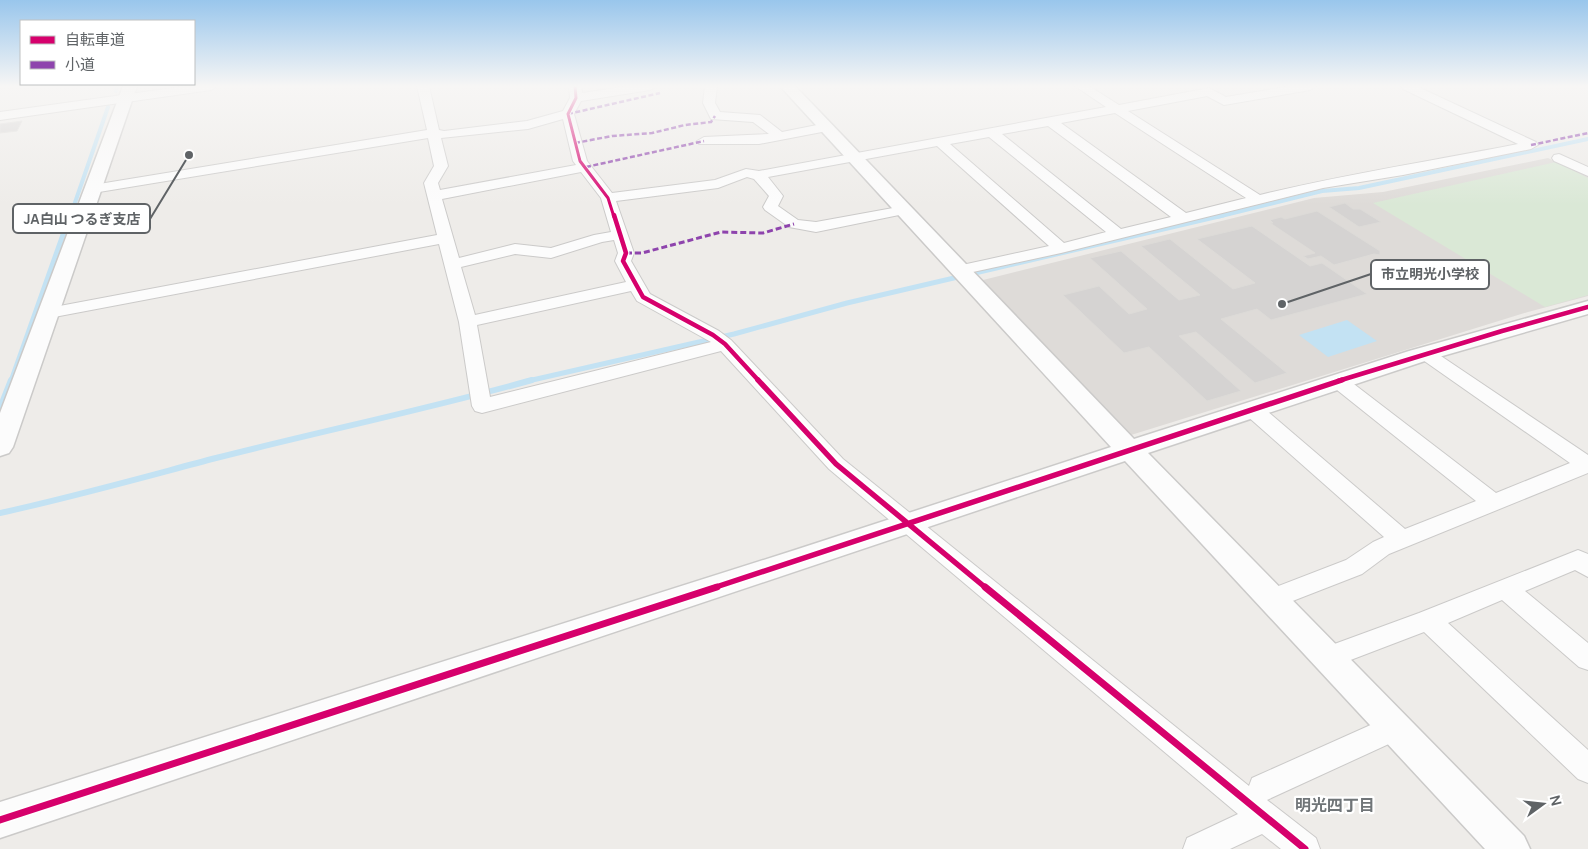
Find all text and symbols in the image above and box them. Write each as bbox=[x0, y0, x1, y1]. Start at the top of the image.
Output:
legend bbox=[20, 20, 195, 85]
text: 自転車道 bbox=[65, 29, 125, 50]
text: 小道 bbox=[65, 54, 95, 75]
callout: JA白山 つるぎ支店 bbox=[13, 204, 150, 233]
text: JA白山 つるぎ支店 bbox=[24, 209, 140, 228]
callout: 市立明光小学校 bbox=[1371, 260, 1489, 289]
text: 市立明光小学校 bbox=[1381, 264, 1479, 283]
north arrow bbox=[1518, 779, 1568, 829]
text: N bbox=[1546, 793, 1567, 808]
district label: 明光四丁目 bbox=[1295, 794, 1375, 816]

